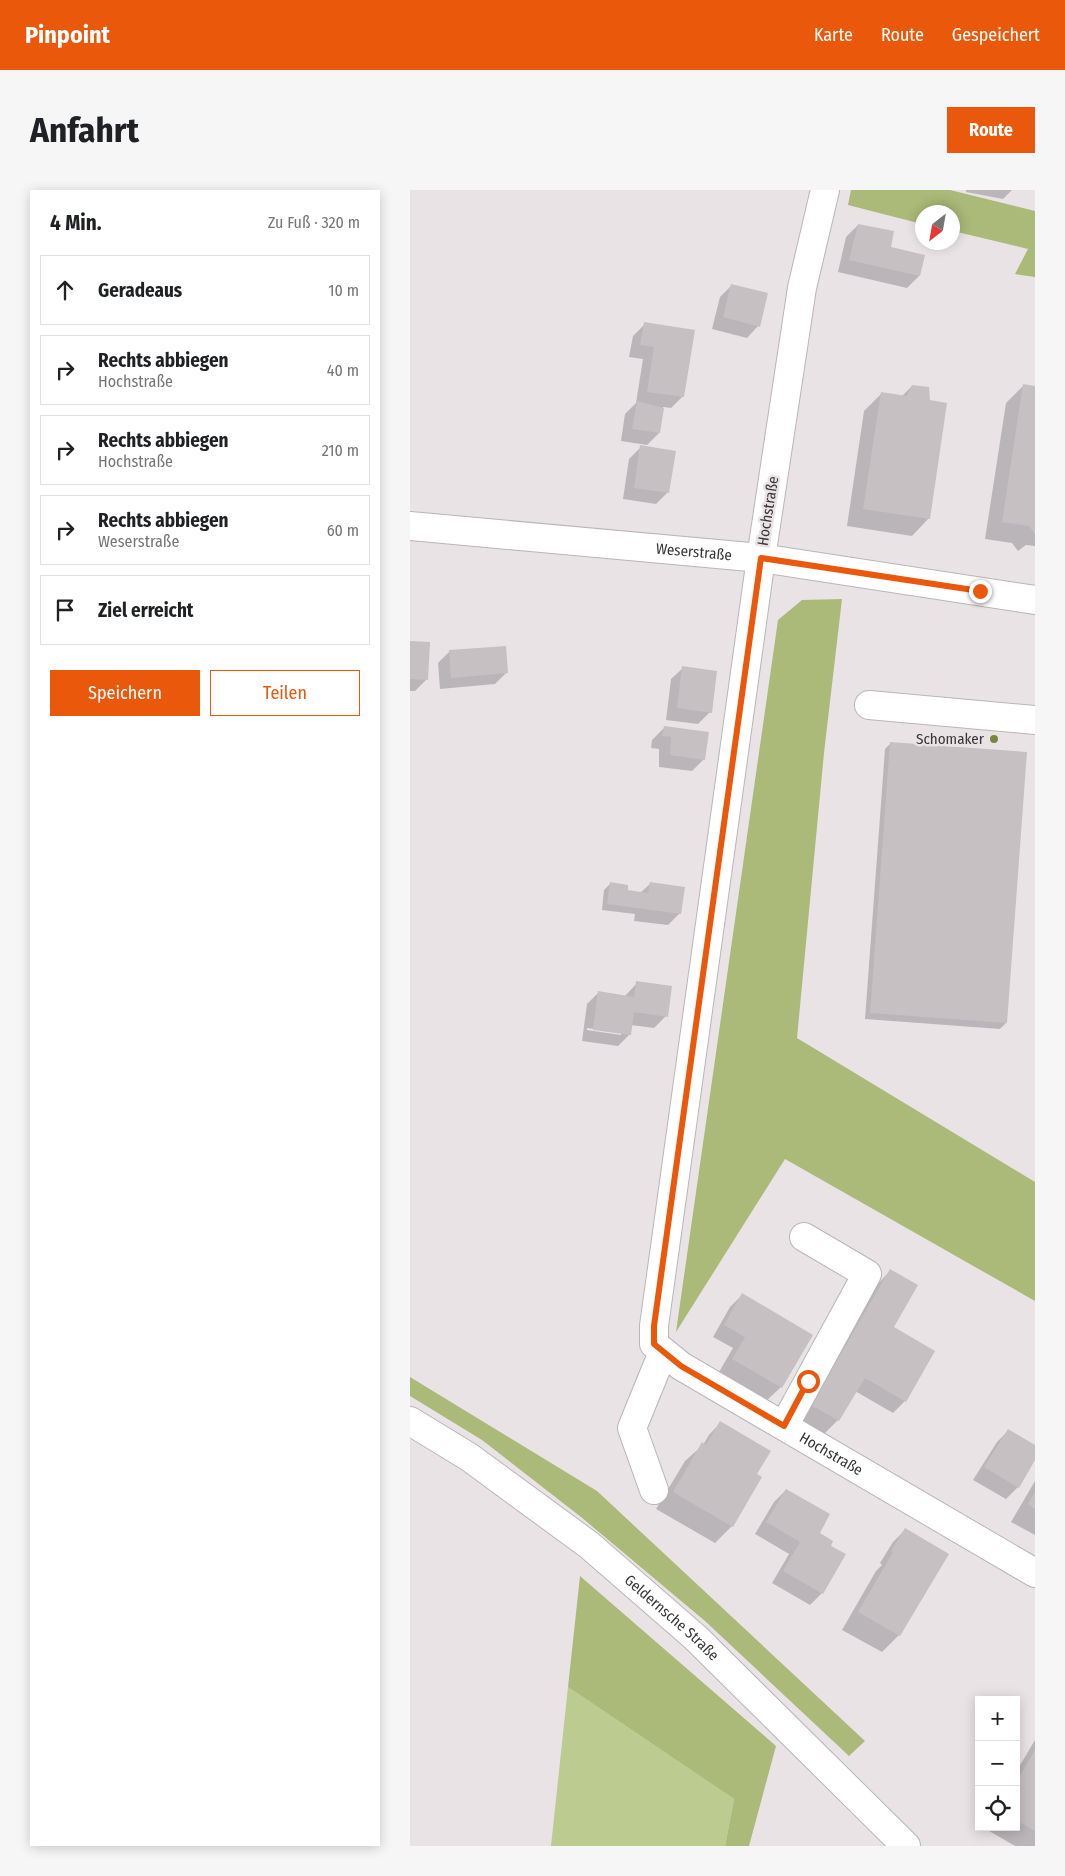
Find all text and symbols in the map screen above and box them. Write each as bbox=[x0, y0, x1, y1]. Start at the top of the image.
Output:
text: Pinpoint bbox=[25, 21, 110, 49]
text: Karte bbox=[814, 24, 853, 46]
text: Route bbox=[881, 24, 924, 46]
text: Gespeichert bbox=[952, 24, 1040, 46]
button: Route bbox=[947, 107, 1035, 153]
text: Anfahrt bbox=[30, 109, 139, 151]
north arrow bbox=[915, 205, 960, 250]
text: 4 Min. bbox=[50, 210, 102, 236]
text: Zu Fuß · 320 m bbox=[268, 213, 360, 232]
icon: ahead bbox=[51, 276, 79, 304]
text: Geradeaus bbox=[98, 279, 182, 302]
text: 10 m bbox=[328, 281, 359, 300]
text: Rechts abbiegen bbox=[98, 349, 228, 372]
icon: right bbox=[51, 356, 79, 384]
text: 40 m bbox=[327, 361, 359, 380]
text: Hochstraße bbox=[98, 372, 173, 391]
text: Rechts abbiegen bbox=[98, 429, 228, 452]
icon: right bbox=[51, 436, 79, 464]
text: 210 m bbox=[322, 441, 359, 460]
text: Hochstraße bbox=[98, 452, 173, 471]
street label: Hochstraße bbox=[754, 475, 782, 547]
text: Rechts abbiegen bbox=[98, 509, 228, 532]
icon: right bbox=[51, 516, 79, 544]
text: 60 m bbox=[327, 521, 359, 540]
text: Weserstraße bbox=[98, 532, 179, 551]
street label: Weserstraße bbox=[655, 539, 733, 564]
route end bbox=[969, 580, 992, 603]
icon: arrive bbox=[51, 596, 79, 624]
text: Ziel erreicht bbox=[98, 599, 194, 622]
button: Speichern bbox=[50, 670, 200, 716]
button: Teilen bbox=[210, 670, 360, 716]
place label: Schomaker bbox=[916, 730, 985, 748]
marker: Schomaker bbox=[988, 733, 1000, 745]
route start bbox=[797, 1370, 820, 1393]
street label: Hochstraße bbox=[796, 1428, 866, 1479]
street label: Geldernsche Straße bbox=[621, 1571, 723, 1664]
map controls bbox=[975, 1696, 1020, 1831]
button: + bbox=[975, 1696, 1020, 1741]
button: − bbox=[975, 1741, 1020, 1786]
button: locate bbox=[975, 1786, 1020, 1831]

